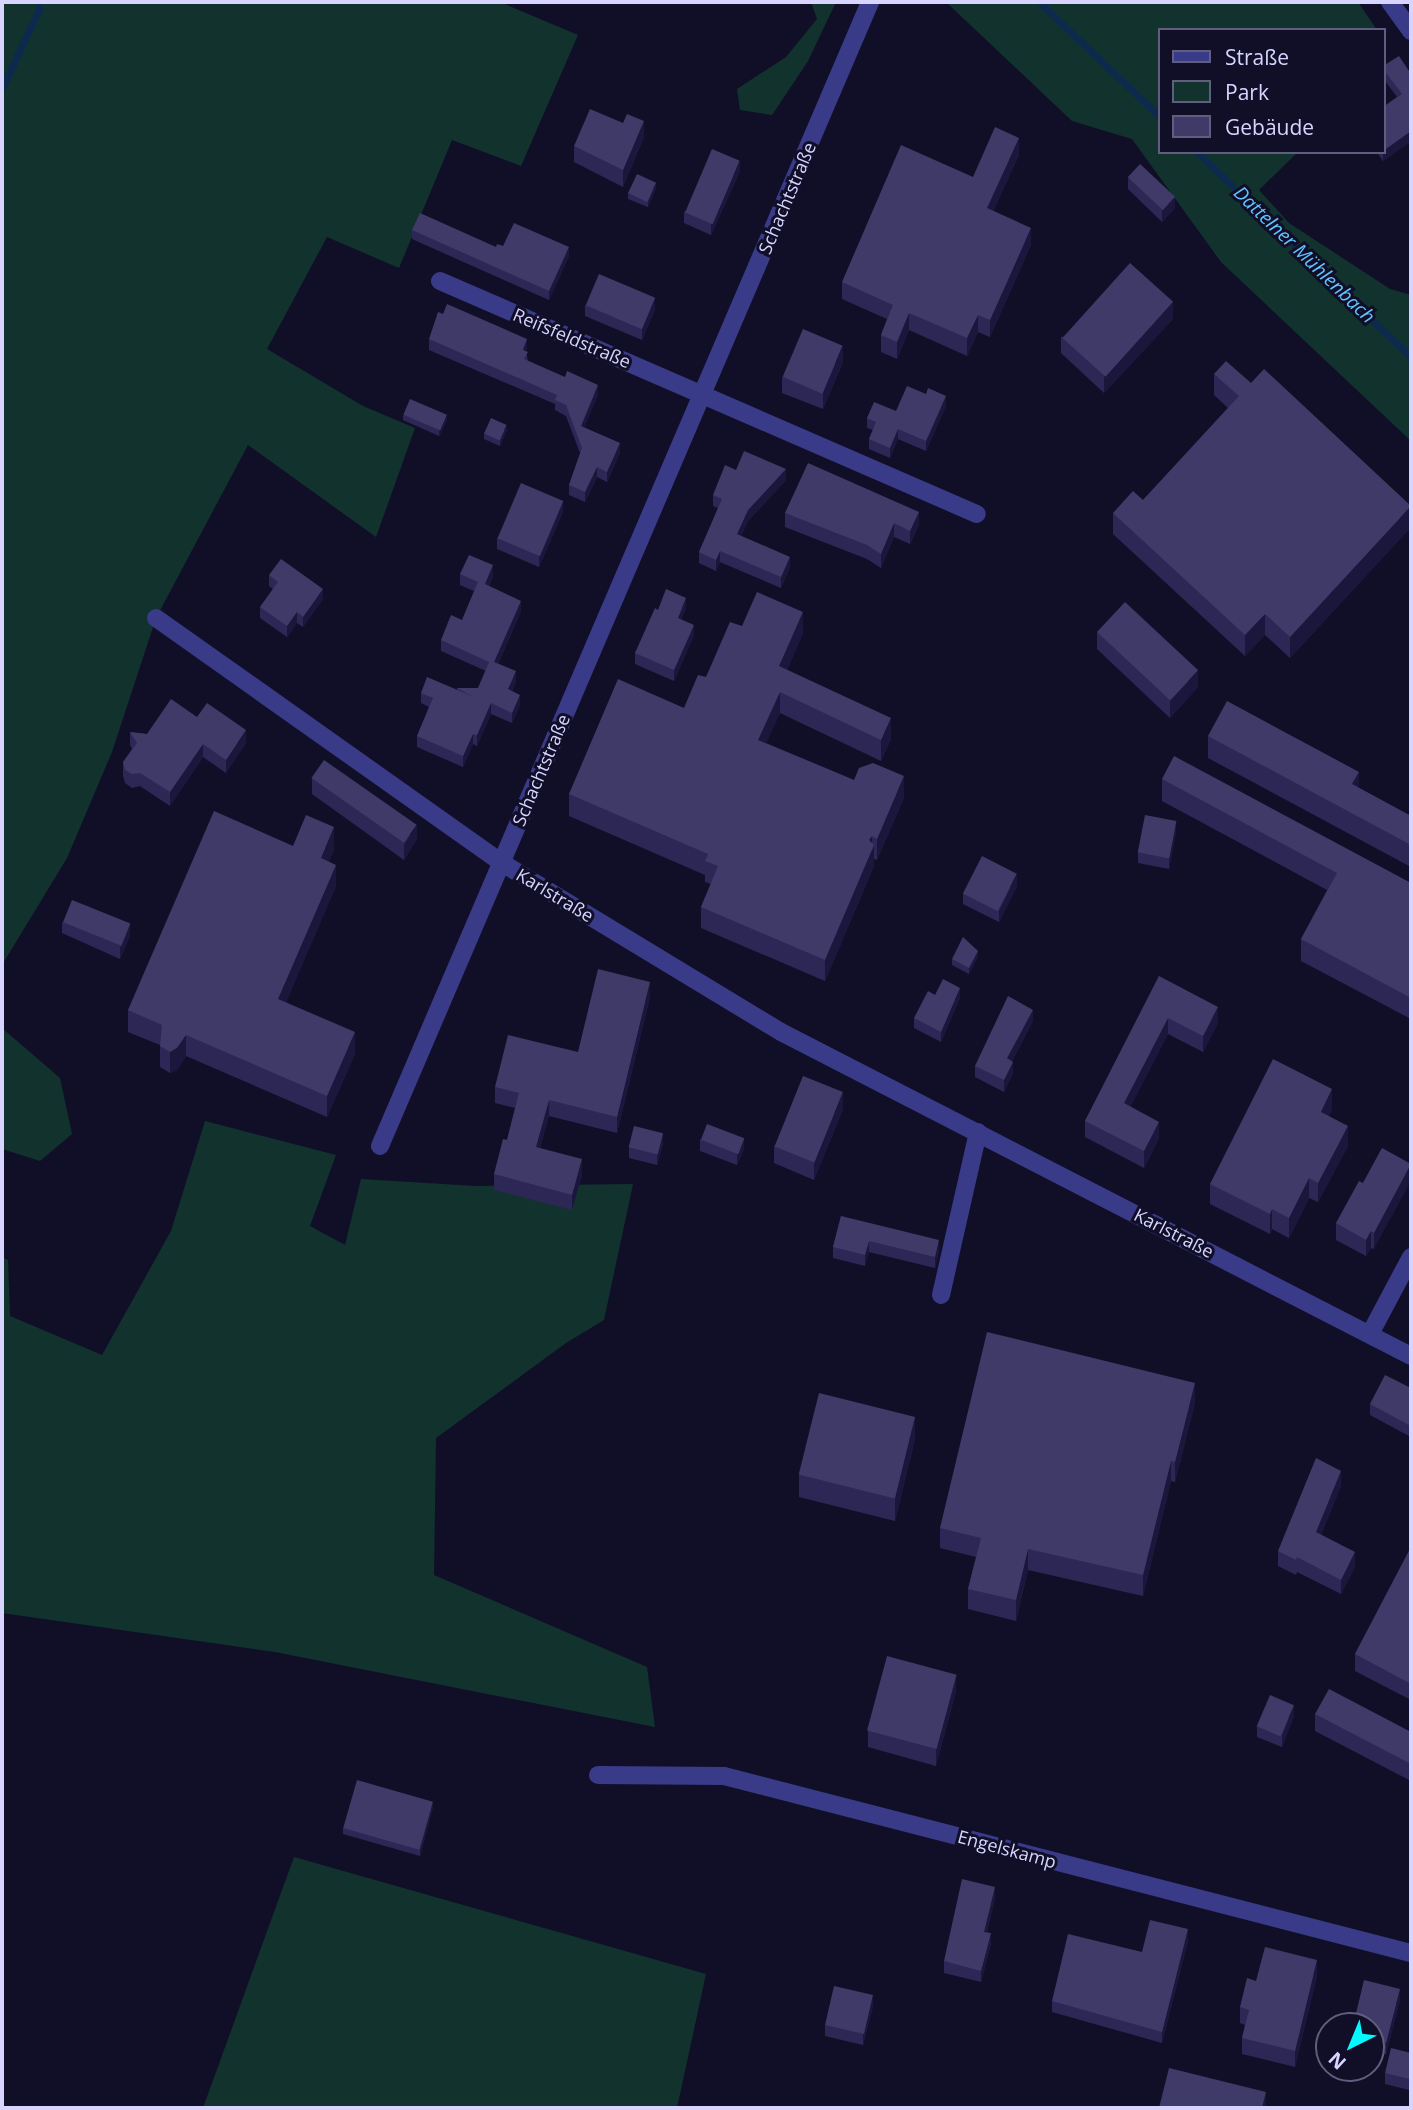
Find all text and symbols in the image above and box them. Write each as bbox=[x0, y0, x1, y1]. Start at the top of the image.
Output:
legend bbox=[1158, 28, 1385, 154]
text: Straße bbox=[1225, 43, 1289, 71]
text: Park bbox=[1225, 78, 1269, 106]
text: Gebäude bbox=[1225, 113, 1314, 141]
street label: Schachtstraße bbox=[754, 139, 820, 257]
water label: Dattelner Mühlenbach bbox=[1229, 182, 1379, 328]
street label: Reifsfeldstraße bbox=[510, 303, 634, 373]
street label: Schachtstraße bbox=[508, 711, 574, 829]
street label: Karlstraße bbox=[512, 863, 598, 927]
street label: Karlstraße bbox=[1131, 1204, 1217, 1262]
street label: Engelskamp bbox=[955, 1825, 1059, 1873]
north arrow bbox=[1315, 2012, 1385, 2082]
text: N bbox=[1323, 2046, 1352, 2076]

